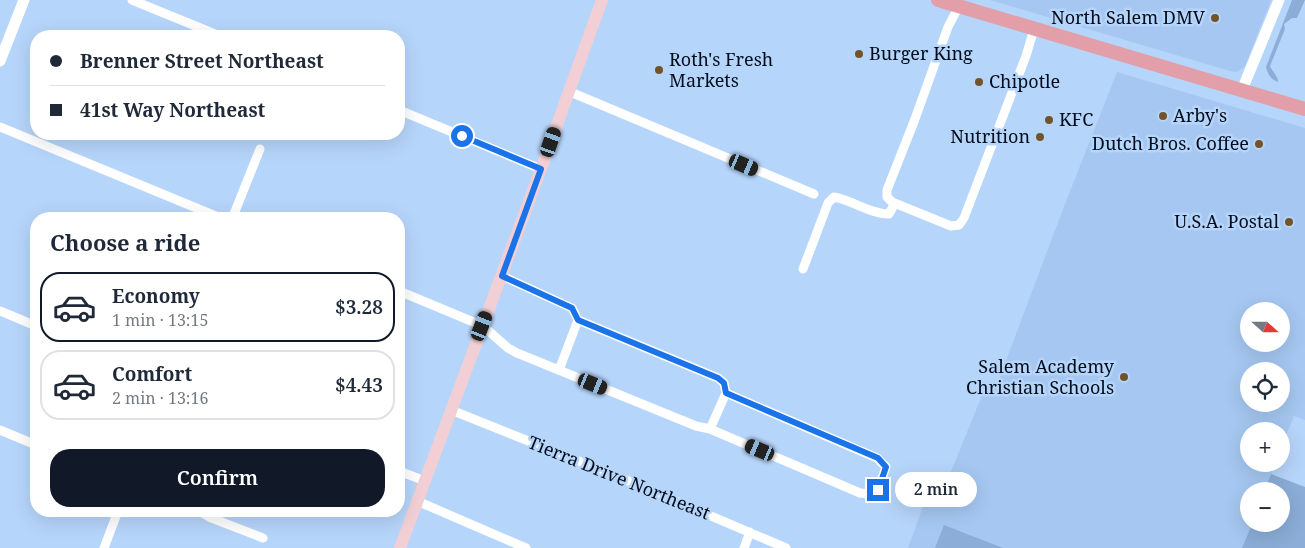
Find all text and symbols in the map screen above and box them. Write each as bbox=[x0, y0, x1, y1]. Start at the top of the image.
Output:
place label: North Salem DMV bbox=[1051, 5, 1206, 29]
marker: North Salem DMV bbox=[1209, 12, 1221, 24]
place label: Burger King bbox=[869, 41, 973, 65]
place label: Roth's Fresh Markets bbox=[669, 47, 773, 92]
text: Brenner Street Northeast bbox=[80, 48, 324, 74]
marker: Burger King bbox=[853, 48, 865, 60]
marker: Roth's Fresh Markets bbox=[653, 64, 665, 76]
place label: Chipotle bbox=[989, 69, 1060, 93]
marker: Chipotle bbox=[973, 76, 985, 88]
text: 41st Way Northeast bbox=[80, 97, 265, 123]
place label: Arby's bbox=[1173, 103, 1227, 127]
place label: KFC bbox=[1059, 107, 1093, 131]
marker: Arby's bbox=[1157, 110, 1169, 122]
marker: KFC bbox=[1043, 114, 1055, 126]
place label: Nutrition bbox=[950, 124, 1030, 148]
route start bbox=[451, 125, 473, 147]
car bbox=[539, 125, 562, 159]
marker: Nutrition bbox=[1034, 131, 1046, 143]
place label: Dutch Bros. Coffee bbox=[1092, 131, 1249, 155]
marker: Dutch Bros. Coffee bbox=[1253, 138, 1265, 150]
car bbox=[727, 152, 760, 178]
place label: U.S.A. Postal bbox=[1174, 209, 1279, 233]
marker: U.S.A. Postal bbox=[1283, 216, 1295, 228]
text: Choose a ride bbox=[50, 227, 200, 257]
text: Economy bbox=[112, 283, 200, 309]
icon: car bbox=[52, 285, 97, 330]
text: $3.28 bbox=[335, 294, 383, 320]
north arrow bbox=[1240, 302, 1290, 352]
map controls bbox=[1240, 302, 1290, 532]
text: 1 min · 13:15 bbox=[112, 309, 208, 331]
car bbox=[469, 309, 494, 343]
place label: Salem Academy Christian Schools bbox=[966, 354, 1115, 399]
text: Comfort bbox=[112, 361, 192, 387]
button: locate bbox=[1240, 362, 1290, 412]
icon: car bbox=[52, 363, 97, 408]
car bbox=[576, 371, 609, 397]
marker: Salem Academy Christian Schools bbox=[1118, 371, 1130, 383]
text: $4.43 bbox=[335, 372, 383, 398]
text: 2 min · 13:16 bbox=[112, 387, 208, 409]
button: + bbox=[1240, 422, 1290, 472]
street label: Tierra Drive Northeast bbox=[525, 430, 714, 525]
car bbox=[743, 437, 776, 463]
button: Confirm bbox=[50, 449, 385, 507]
callout: 2 min bbox=[896, 472, 978, 508]
text: 2 min bbox=[914, 478, 958, 500]
route end bbox=[867, 479, 889, 501]
button: − bbox=[1240, 482, 1290, 532]

